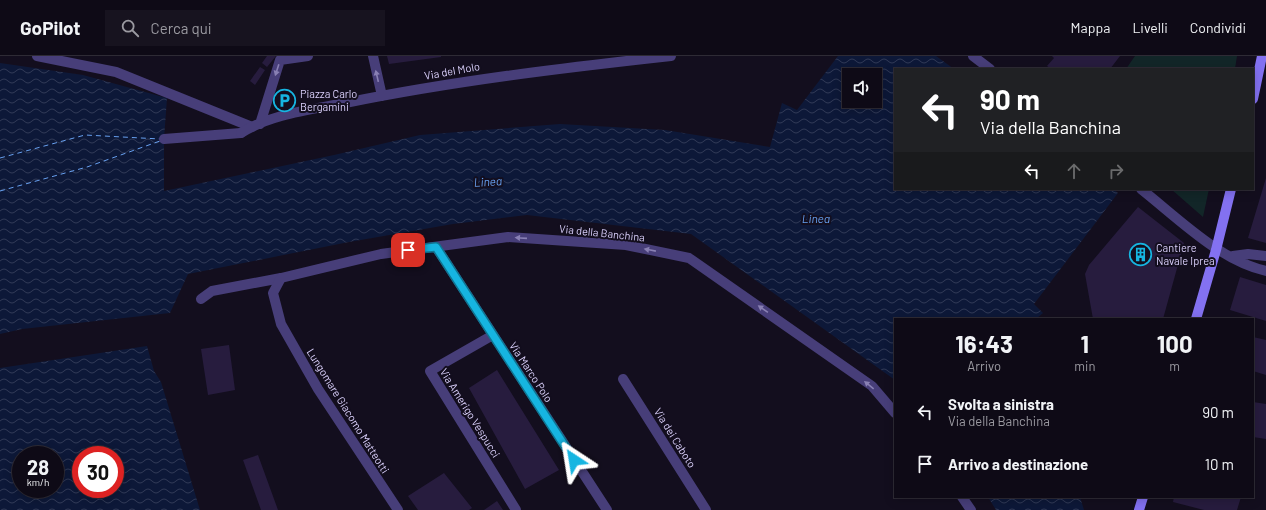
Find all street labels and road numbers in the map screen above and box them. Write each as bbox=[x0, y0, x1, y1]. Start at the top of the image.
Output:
street label: Via del Molo bbox=[423, 59, 481, 82]
street label: Via della Banchina bbox=[559, 222, 646, 243]
street label: Via Marco Polo bbox=[507, 339, 556, 404]
street label: Lungomare Giacomo Matteotti bbox=[305, 346, 392, 476]
street label: Via Amerigo Vespucci bbox=[438, 366, 503, 460]
street label: Via dei Caboto bbox=[652, 405, 699, 470]

